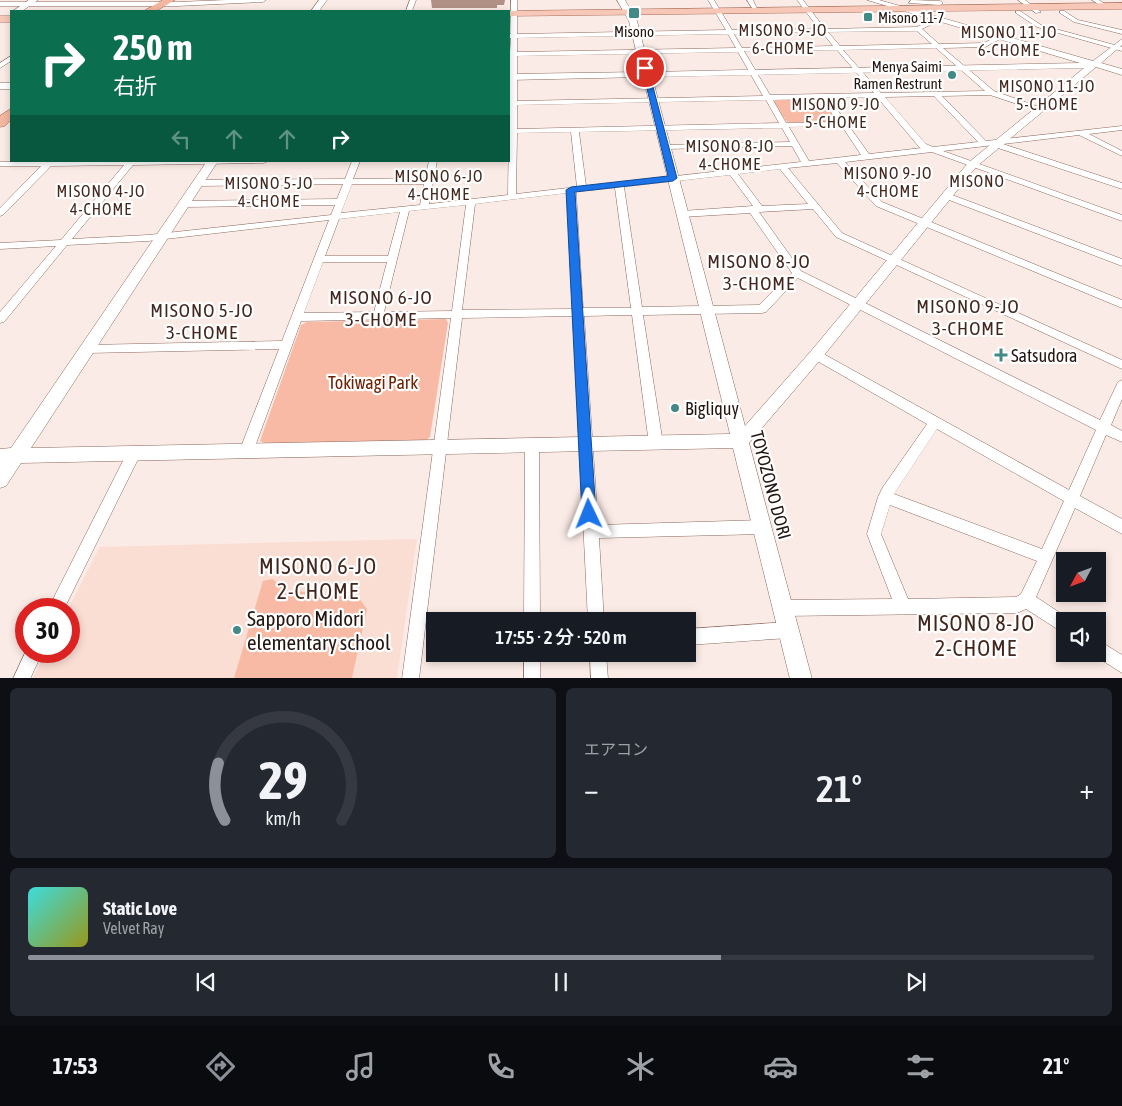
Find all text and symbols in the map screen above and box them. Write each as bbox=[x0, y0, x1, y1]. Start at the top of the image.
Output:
marker: Misono bbox=[627, 6, 641, 20]
place label: Misono 11-7 bbox=[878, 9, 944, 26]
marker: Misono 11-7 bbox=[862, 11, 874, 23]
district label: MISONO 9-JO 6-CHOME bbox=[739, 21, 827, 57]
place label: Misono bbox=[614, 23, 654, 40]
district label: MISONO 11-JO 6-CHOME bbox=[961, 23, 1057, 59]
text: 250 m bbox=[113, 27, 192, 67]
icon: right bbox=[30, 30, 95, 95]
pin bbox=[624, 47, 666, 89]
icon: arrive bbox=[631, 54, 659, 82]
place label: Menya Saimi Ramen Restrunt bbox=[853, 58, 942, 92]
marker: Menya Saimi Ramen Restrunt bbox=[946, 69, 958, 81]
text: 右折 bbox=[113, 73, 157, 99]
district label: MISONO 11-JO 5-CHOME bbox=[999, 77, 1095, 113]
district label: MISONO 9-JO 5-CHOME bbox=[792, 95, 880, 131]
icon: left bbox=[167, 125, 195, 153]
icon: ahead bbox=[220, 125, 248, 153]
icon: ahead bbox=[273, 125, 301, 153]
icon: right bbox=[326, 125, 354, 153]
district label: MISONO 8-JO 4-CHOME bbox=[686, 137, 774, 173]
district label: MISONO 9-JO 4-CHOME bbox=[844, 164, 932, 200]
district label: MISONO 6-JO 4-CHOME bbox=[395, 167, 483, 203]
district label: MISONO bbox=[949, 172, 1005, 190]
district label: MISONO 5-JO 4-CHOME bbox=[225, 174, 313, 210]
district label: MISONO 4-JO 4-CHOME bbox=[57, 182, 145, 218]
district label: MISONO 8-JO 3-CHOME bbox=[707, 250, 811, 294]
district label: MISONO 6-JO 3-CHOME bbox=[329, 286, 433, 330]
district label: MISONO 9-JO 3-CHOME bbox=[916, 295, 1020, 339]
district label: MISONO 5-JO 3-CHOME bbox=[150, 299, 254, 343]
place label: Satsudora bbox=[1011, 345, 1077, 366]
marker: Satsudora bbox=[995, 349, 1007, 361]
park label: Tokiwagi Park bbox=[328, 372, 418, 393]
place label: Bigliquy bbox=[685, 398, 739, 419]
marker: Bigliquy bbox=[669, 402, 681, 414]
street label: TOYOZONO DORI bbox=[746, 428, 796, 542]
position arrow bbox=[562, 487, 614, 539]
north arrow bbox=[1056, 552, 1106, 602]
map controls bbox=[1056, 552, 1106, 662]
district label: MISONO 6-JO 2-CHOME bbox=[259, 553, 377, 604]
speed limit sign: 30 bbox=[15, 598, 80, 663]
place label: Sapporo Midori elementary school bbox=[247, 606, 391, 654]
district label: MISONO 8-JO 2-CHOME bbox=[917, 610, 1035, 661]
button: sound bbox=[1056, 612, 1106, 662]
marker: Sapporo Midori elementary school bbox=[231, 624, 243, 636]
text: 17:55 · 2 分 · 520 m bbox=[495, 626, 627, 648]
text: エアコン bbox=[584, 740, 648, 758]
text: 29 bbox=[259, 750, 307, 810]
text: 21° bbox=[816, 767, 862, 810]
text: − bbox=[584, 773, 599, 805]
text: + bbox=[1079, 773, 1094, 805]
text: km/h bbox=[265, 808, 301, 829]
text: Static Love bbox=[103, 897, 177, 919]
text: Velvet Ray bbox=[103, 919, 164, 937]
icon: previous bbox=[192, 968, 220, 996]
icon: pause bbox=[547, 968, 575, 996]
icon: next bbox=[902, 968, 930, 996]
icon: directions bbox=[203, 1049, 238, 1084]
icon: music bbox=[343, 1049, 378, 1084]
icon: phone bbox=[483, 1049, 518, 1084]
icon: climate bbox=[623, 1049, 658, 1084]
icon: car bbox=[763, 1049, 798, 1084]
icon: filters bbox=[903, 1049, 938, 1084]
text: 17:53 bbox=[52, 1053, 98, 1079]
text: 21° bbox=[1043, 1053, 1069, 1079]

